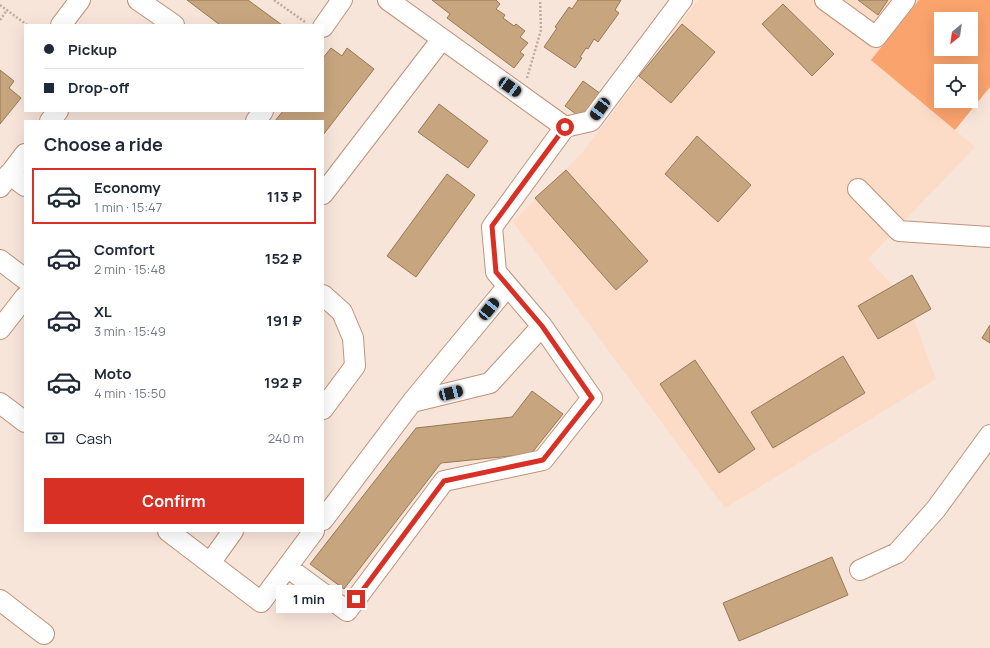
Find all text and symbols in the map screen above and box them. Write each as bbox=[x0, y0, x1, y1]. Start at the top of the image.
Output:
north arrow bbox=[934, 12, 978, 56]
map controls bbox=[934, 12, 978, 108]
text: Pickup bbox=[68, 39, 117, 60]
button: locate bbox=[934, 64, 978, 108]
car bbox=[497, 75, 523, 99]
text: Drop-off bbox=[68, 77, 129, 98]
car bbox=[588, 96, 612, 122]
route start bbox=[556, 118, 574, 136]
text: Choose a ride bbox=[44, 132, 163, 156]
text: Economy bbox=[94, 177, 161, 198]
icon: car bbox=[46, 178, 82, 214]
text: 113 ₽ bbox=[267, 186, 302, 207]
text: 1 min · 15:47 bbox=[94, 198, 162, 216]
text: Comfort bbox=[94, 239, 155, 260]
icon: car bbox=[46, 240, 82, 276]
text: 152 ₽ bbox=[265, 248, 302, 269]
text: 2 min · 15:48 bbox=[94, 260, 166, 278]
car bbox=[477, 296, 501, 322]
text: XL bbox=[94, 301, 112, 322]
icon: car bbox=[46, 302, 82, 338]
text: 191 ₽ bbox=[266, 310, 302, 331]
text: 3 min · 15:49 bbox=[94, 322, 166, 340]
text: Moto bbox=[94, 363, 131, 384]
icon: car bbox=[46, 364, 82, 400]
text: 192 ₽ bbox=[264, 372, 302, 393]
text: 4 min · 15:50 bbox=[94, 384, 166, 402]
car bbox=[438, 384, 464, 402]
icon: cash bbox=[44, 427, 66, 449]
text: Cash bbox=[76, 428, 112, 449]
text: 240 m bbox=[268, 429, 304, 447]
button: Confirm bbox=[44, 478, 304, 524]
callout: 1 min bbox=[276, 585, 342, 613]
text: 1 min bbox=[293, 590, 325, 608]
route end bbox=[347, 590, 365, 608]

